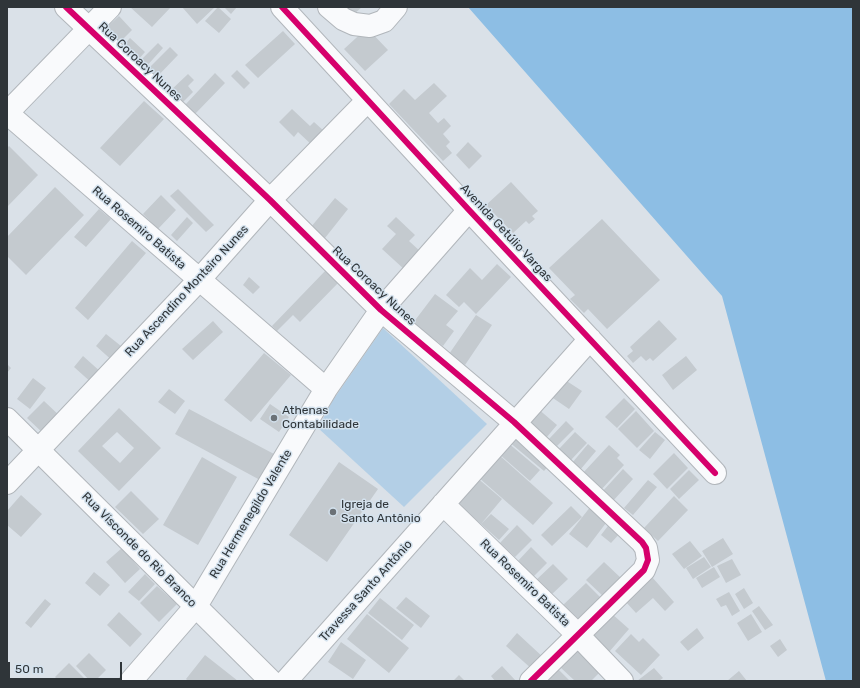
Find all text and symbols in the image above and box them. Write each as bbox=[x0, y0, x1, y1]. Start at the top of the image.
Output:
street label: Rua Coroacy Nunes bbox=[95, 20, 185, 104]
street label: Avenida Getúlio Vargas bbox=[457, 181, 555, 285]
street label: Rua Rosemiro Batista bbox=[89, 183, 189, 273]
street label: Rua Ascendino Monteiro Nunes bbox=[122, 222, 252, 360]
street label: Rua Coroacy Nunes bbox=[329, 244, 419, 328]
place label: Athenas Contabilidade bbox=[282, 404, 359, 432]
marker: Athenas Contabilidade bbox=[269, 413, 279, 423]
street label: Rua Hermenegildo Valente bbox=[207, 447, 295, 581]
street label: Rua Visconde do Rio Branco bbox=[79, 490, 199, 610]
place label: Igreja de Santo Antônio bbox=[341, 498, 421, 526]
marker: Igreja de Santo Antônio bbox=[328, 507, 338, 517]
street label: Rua Rosemiro Batista bbox=[477, 536, 573, 630]
street label: Travessa Santo Antônio bbox=[317, 537, 415, 645]
scale bar bbox=[10, 654, 124, 680]
text: 50 m bbox=[15, 662, 43, 676]

